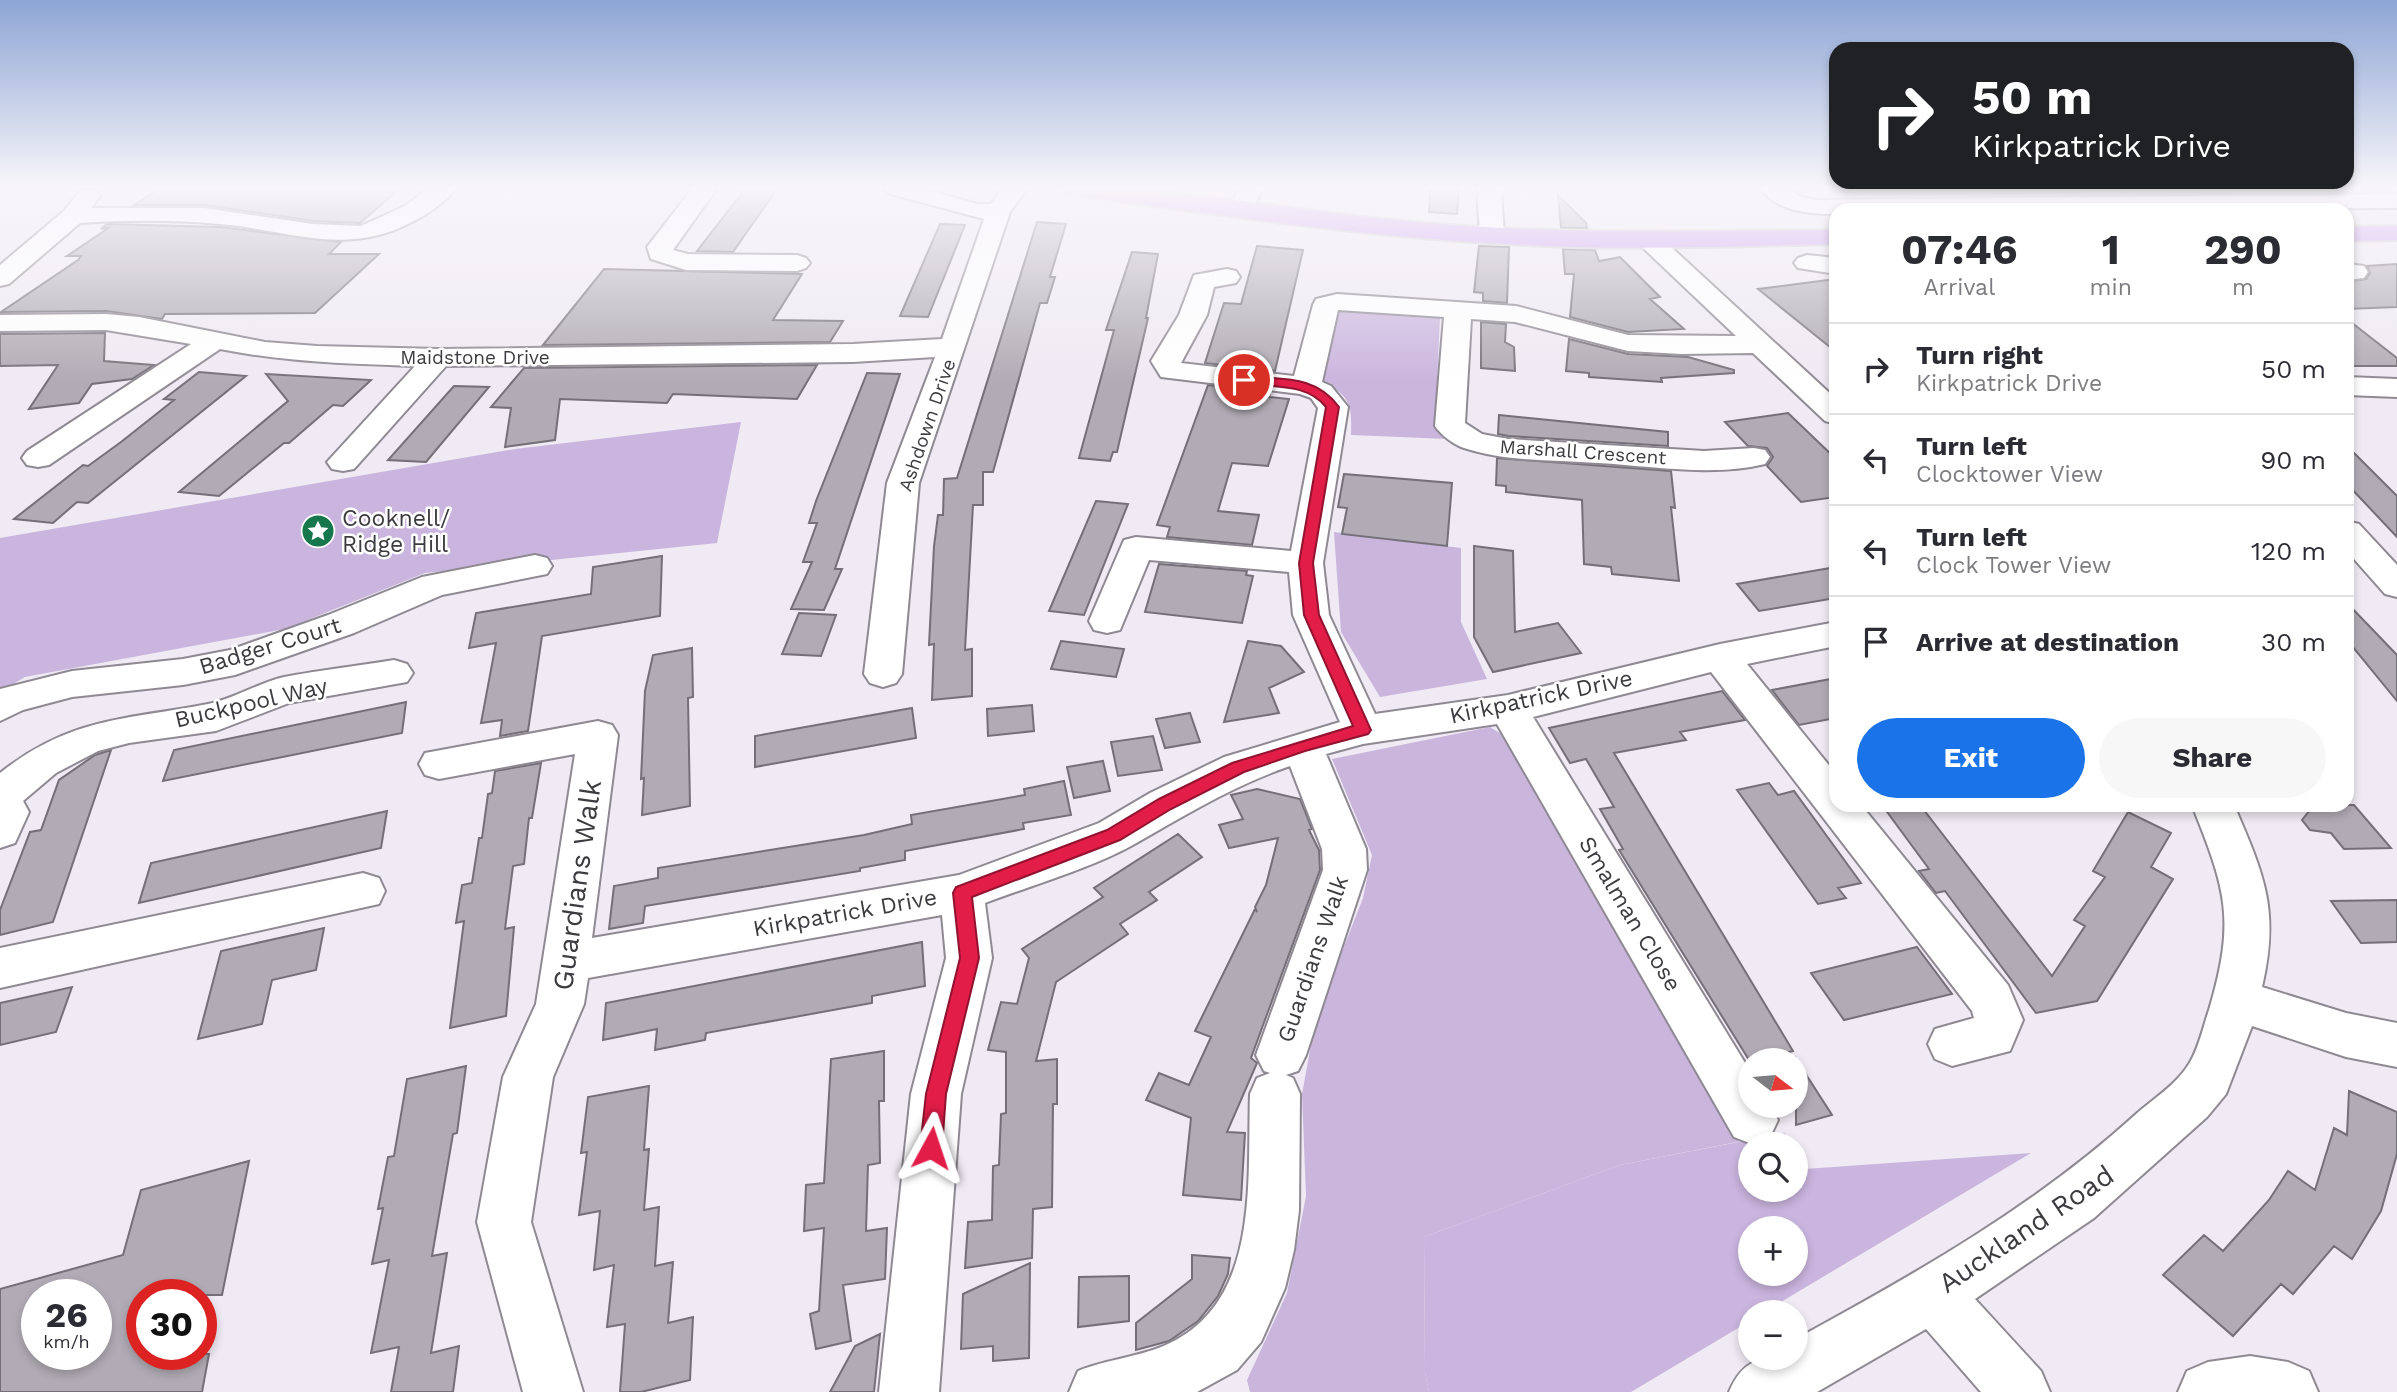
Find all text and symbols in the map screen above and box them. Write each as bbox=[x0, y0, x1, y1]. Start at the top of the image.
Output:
text: 50 m bbox=[1972, 68, 2092, 126]
icon: right bbox=[1857, 70, 1948, 161]
text: Kirkpatrick Drive bbox=[1972, 127, 2231, 165]
text: 07:46 bbox=[1901, 225, 2018, 274]
text: 1 bbox=[2102, 225, 2120, 274]
text: 290 bbox=[2204, 225, 2282, 274]
text: Arrival bbox=[1923, 274, 1995, 301]
text: min bbox=[2090, 274, 2132, 301]
text: m bbox=[2232, 274, 2254, 301]
text: Turn right bbox=[1916, 340, 2043, 370]
street label: Maidstone Drive bbox=[400, 346, 550, 369]
pin bbox=[1214, 350, 1274, 410]
icon: right bbox=[1857, 350, 1895, 388]
text: 50 m bbox=[2261, 354, 2326, 384]
street label: Ashdown Drive bbox=[894, 356, 960, 494]
icon: arrive bbox=[1225, 361, 1263, 399]
text: Kirkpatrick Drive bbox=[1916, 370, 2102, 397]
text: Turn left bbox=[1916, 431, 2027, 461]
street label: Marshall Crescent bbox=[1499, 435, 1667, 469]
icon: left bbox=[1857, 441, 1895, 479]
text: 90 m bbox=[2260, 445, 2326, 475]
text: Clocktower View bbox=[1916, 461, 2103, 488]
place label: Cooknell/ Ridge Hill bbox=[342, 505, 450, 558]
place icon: Cooknell/ Ridge Hill bbox=[299, 512, 337, 550]
text: Turn left bbox=[1916, 522, 2027, 552]
icon: left bbox=[1857, 532, 1895, 570]
text: 120 m bbox=[2251, 536, 2326, 566]
text: Clock Tower View bbox=[1916, 552, 2111, 579]
street label: Badger Court bbox=[196, 612, 344, 680]
icon: arrive bbox=[1857, 623, 1895, 661]
text: Arrive at destination bbox=[1916, 627, 2179, 657]
text: 30 m bbox=[2261, 627, 2326, 657]
street label: Kirkpatrick Drive bbox=[1447, 664, 1635, 730]
street label: Buckpool Way bbox=[172, 672, 330, 734]
button: Exit bbox=[1857, 718, 2085, 798]
button: Share bbox=[2099, 718, 2326, 798]
street label: Guardians Walk bbox=[546, 777, 608, 992]
street label: Smalman Close bbox=[1573, 832, 1687, 996]
street label: Guardians Walk bbox=[1272, 872, 1354, 1046]
street label: Kirkpatrick Drive bbox=[751, 884, 939, 942]
north arrow bbox=[1738, 1048, 1808, 1118]
map controls bbox=[1738, 1048, 1808, 1370]
position arrow bbox=[894, 1111, 968, 1185]
button: search bbox=[1738, 1132, 1808, 1202]
street label: Auckland Road bbox=[1932, 1158, 2120, 1300]
button: + bbox=[1738, 1216, 1808, 1286]
speed limit sign: 30 bbox=[126, 1279, 217, 1370]
text: 26 bbox=[45, 1294, 88, 1336]
button: − bbox=[1738, 1300, 1808, 1370]
text: km/h bbox=[43, 1331, 90, 1352]

